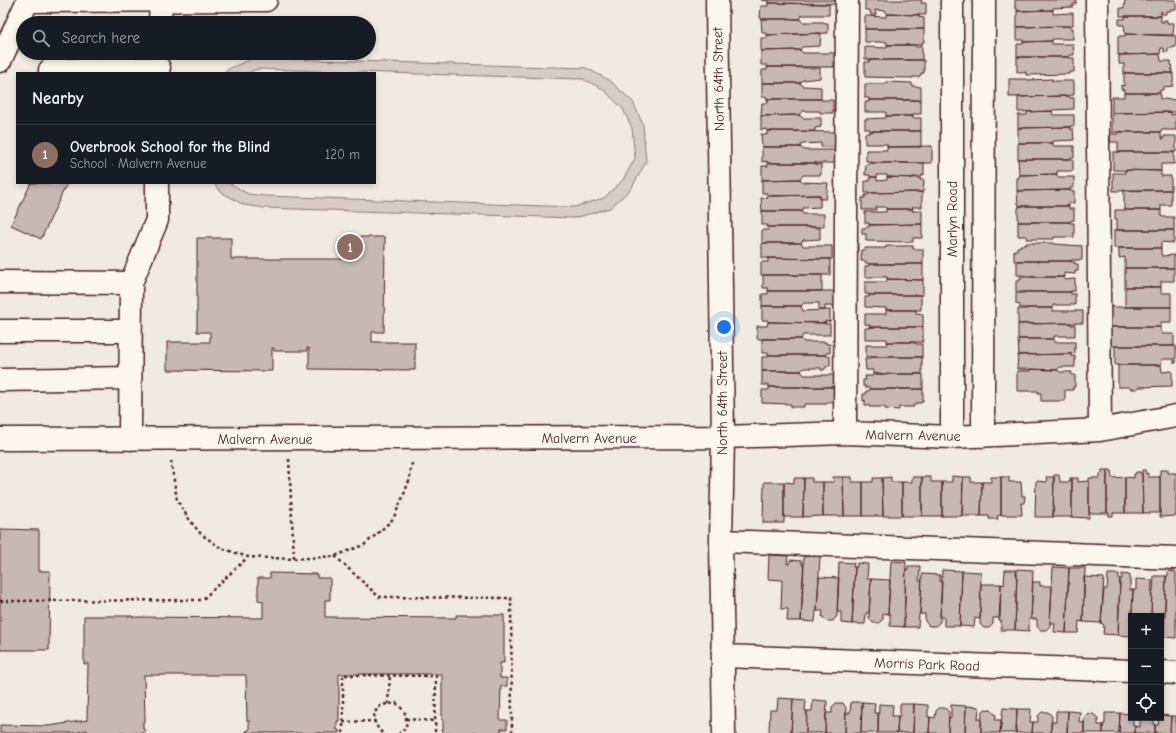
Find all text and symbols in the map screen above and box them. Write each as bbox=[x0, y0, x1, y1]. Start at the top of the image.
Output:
search box bbox=[16, 16, 376, 60]
street label: North 64th Street bbox=[709, 26, 728, 131]
icon: search bbox=[30, 27, 52, 49]
text: Search here bbox=[62, 29, 140, 47]
text: Nearby bbox=[32, 89, 83, 108]
text: Overbrook School for the Blind bbox=[70, 138, 270, 156]
text: 1 bbox=[42, 147, 48, 162]
text: 120 m bbox=[325, 147, 360, 162]
text: School · Malvern Avenue bbox=[70, 156, 206, 171]
street label: Marlyn Road bbox=[944, 181, 961, 257]
pin: 1 bbox=[337, 232, 363, 262]
your location bbox=[714, 317, 734, 337]
street label: North 64th Street bbox=[714, 350, 731, 455]
street label: Malvern Avenue bbox=[865, 426, 961, 445]
street label: Malvern Avenue bbox=[541, 430, 637, 447]
street label: Malvern Avenue bbox=[217, 431, 313, 448]
map controls bbox=[1128, 613, 1164, 721]
button: + bbox=[1128, 613, 1164, 649]
button: − bbox=[1128, 649, 1164, 685]
street label: Morris Park Road bbox=[874, 654, 980, 675]
button: locate bbox=[1128, 685, 1164, 721]

